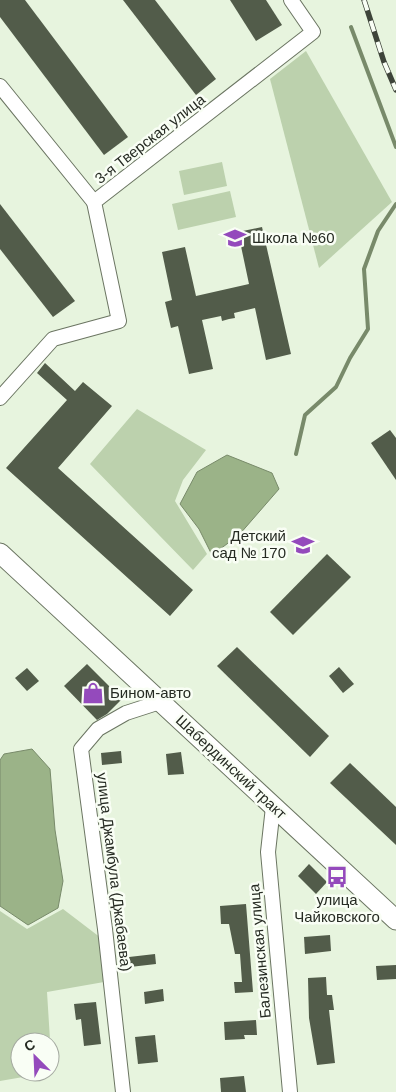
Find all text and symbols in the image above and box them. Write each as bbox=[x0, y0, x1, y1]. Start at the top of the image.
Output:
street label: 3-я Тверская улица bbox=[91, 90, 209, 187]
school or university icon: Школа №60 bbox=[222, 225, 248, 251]
place label: Школа №60 bbox=[252, 229, 335, 246]
place label: Детский сад № 170 bbox=[212, 527, 286, 561]
school or university icon: Детский сад № 170 bbox=[290, 532, 316, 558]
shop icon: Бином-авто bbox=[80, 680, 106, 706]
place label: Бином-авто bbox=[110, 684, 191, 701]
street label: Шабердинский тракт bbox=[173, 711, 290, 822]
street label: улица Джамбула (Джабаева) bbox=[94, 771, 135, 972]
bus stop icon: улица Чайковского bbox=[324, 864, 350, 890]
street label: Балезинская улица bbox=[245, 883, 274, 1019]
place label: улица Чайковского bbox=[294, 891, 380, 925]
north arrow bbox=[10, 1032, 60, 1082]
text: С bbox=[22, 1036, 38, 1054]

